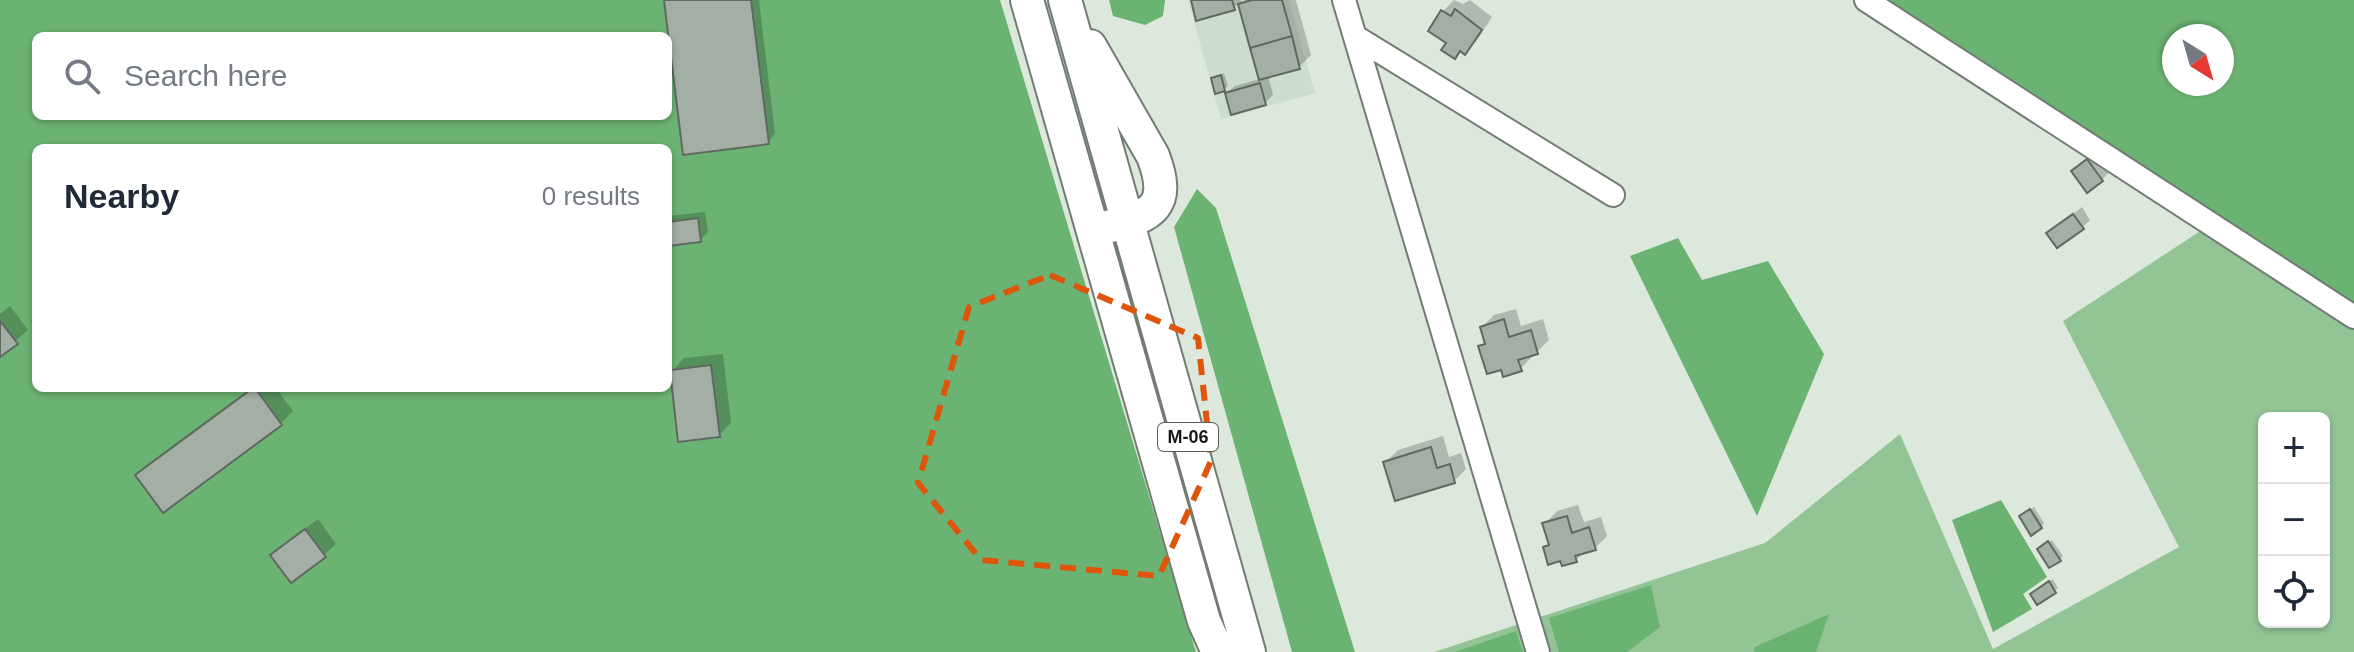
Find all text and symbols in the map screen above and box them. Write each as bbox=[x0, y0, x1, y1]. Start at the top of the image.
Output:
north arrow bbox=[2162, 24, 2234, 96]
search box bbox=[32, 32, 672, 120]
icon: search bbox=[60, 54, 104, 98]
text: Search here bbox=[124, 59, 287, 92]
text: Nearby bbox=[64, 177, 179, 215]
text: 0 results bbox=[542, 181, 640, 211]
map controls bbox=[2258, 412, 2330, 628]
button: + bbox=[2258, 412, 2330, 484]
road number: М-06 bbox=[1158, 423, 1218, 451]
button: − bbox=[2258, 484, 2330, 556]
button: locate bbox=[2258, 556, 2330, 628]

